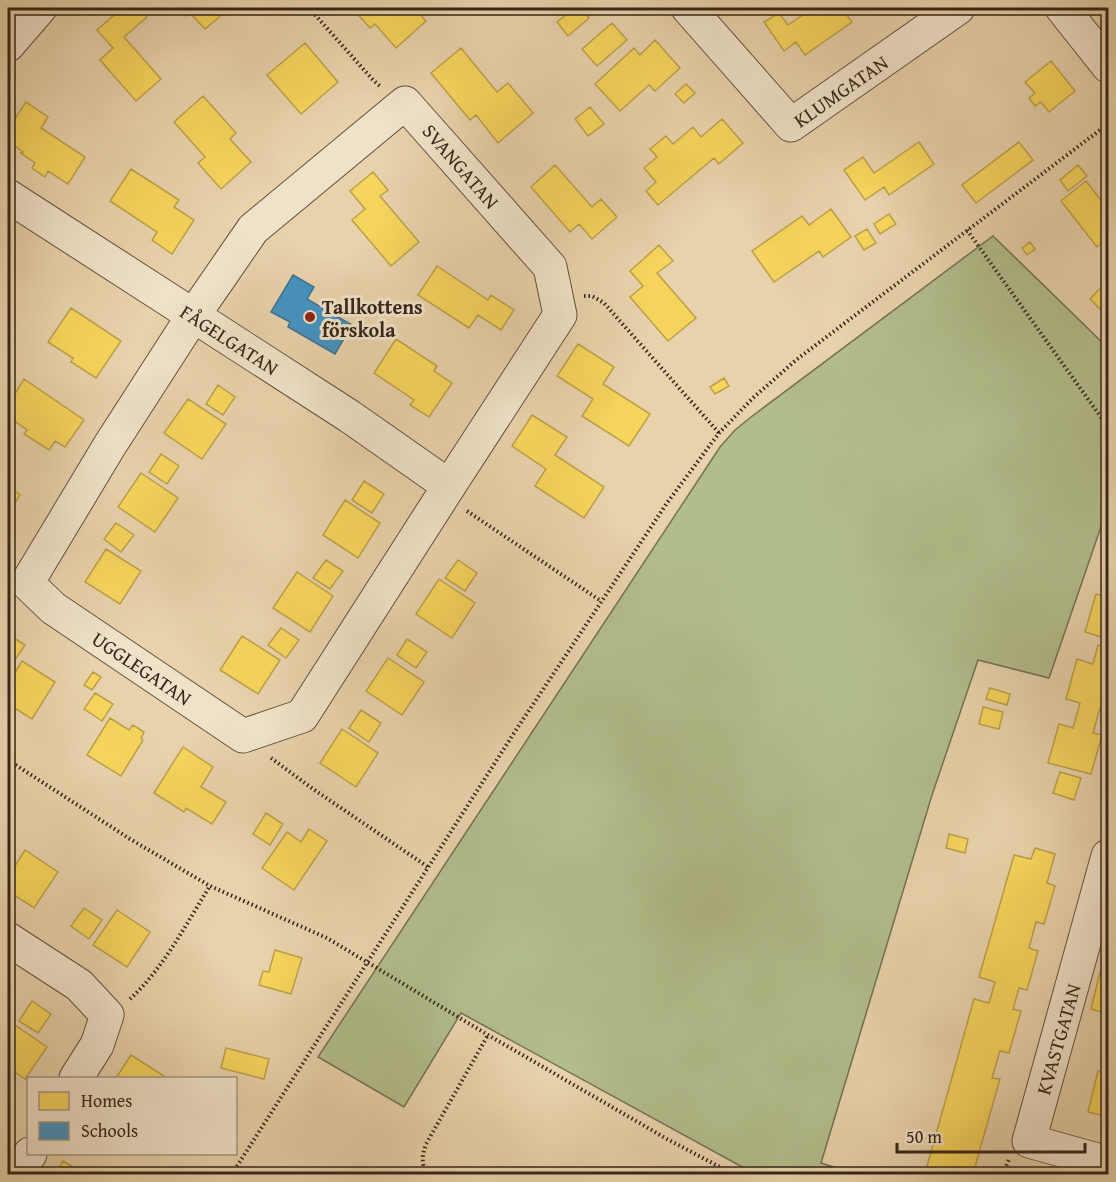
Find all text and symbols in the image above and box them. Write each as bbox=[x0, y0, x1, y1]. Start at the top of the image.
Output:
street label: KLUMGATAN bbox=[787, 47, 893, 134]
street label: SVANGATAN bbox=[416, 117, 506, 215]
place label: Tallkottens förskola bbox=[322, 292, 423, 344]
street label: FÅGELGATAN bbox=[175, 297, 285, 382]
marker: Tallkottens förskola bbox=[303, 310, 317, 324]
street label: UGGLEGATAN bbox=[86, 624, 198, 712]
street label: KVASTGATAN bbox=[1028, 980, 1088, 1098]
legend bbox=[27, 1077, 237, 1155]
text: Homes bbox=[81, 1087, 132, 1114]
scale bar bbox=[897, 1116, 1084, 1154]
text: Schools bbox=[81, 1117, 138, 1144]
text: 50 m bbox=[906, 1123, 942, 1150]

